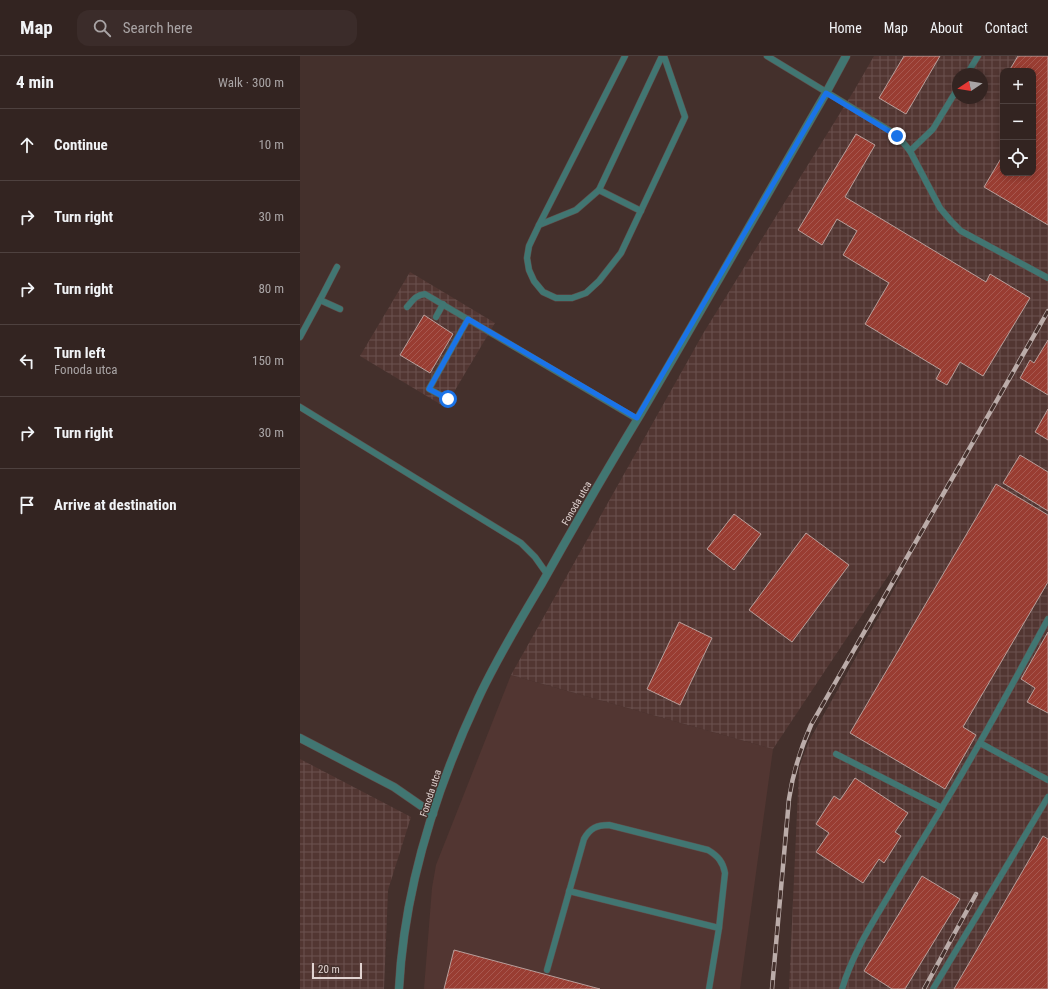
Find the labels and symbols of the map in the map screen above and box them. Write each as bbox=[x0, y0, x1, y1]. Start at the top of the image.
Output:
north arrow bbox=[952, 68, 988, 104]
route end bbox=[888, 127, 906, 145]
route start bbox=[439, 390, 457, 408]
street label: Fonoda utca bbox=[559, 479, 594, 527]
street label: Fonoda utca bbox=[418, 768, 443, 818]
scale bar bbox=[312, 961, 362, 980]

